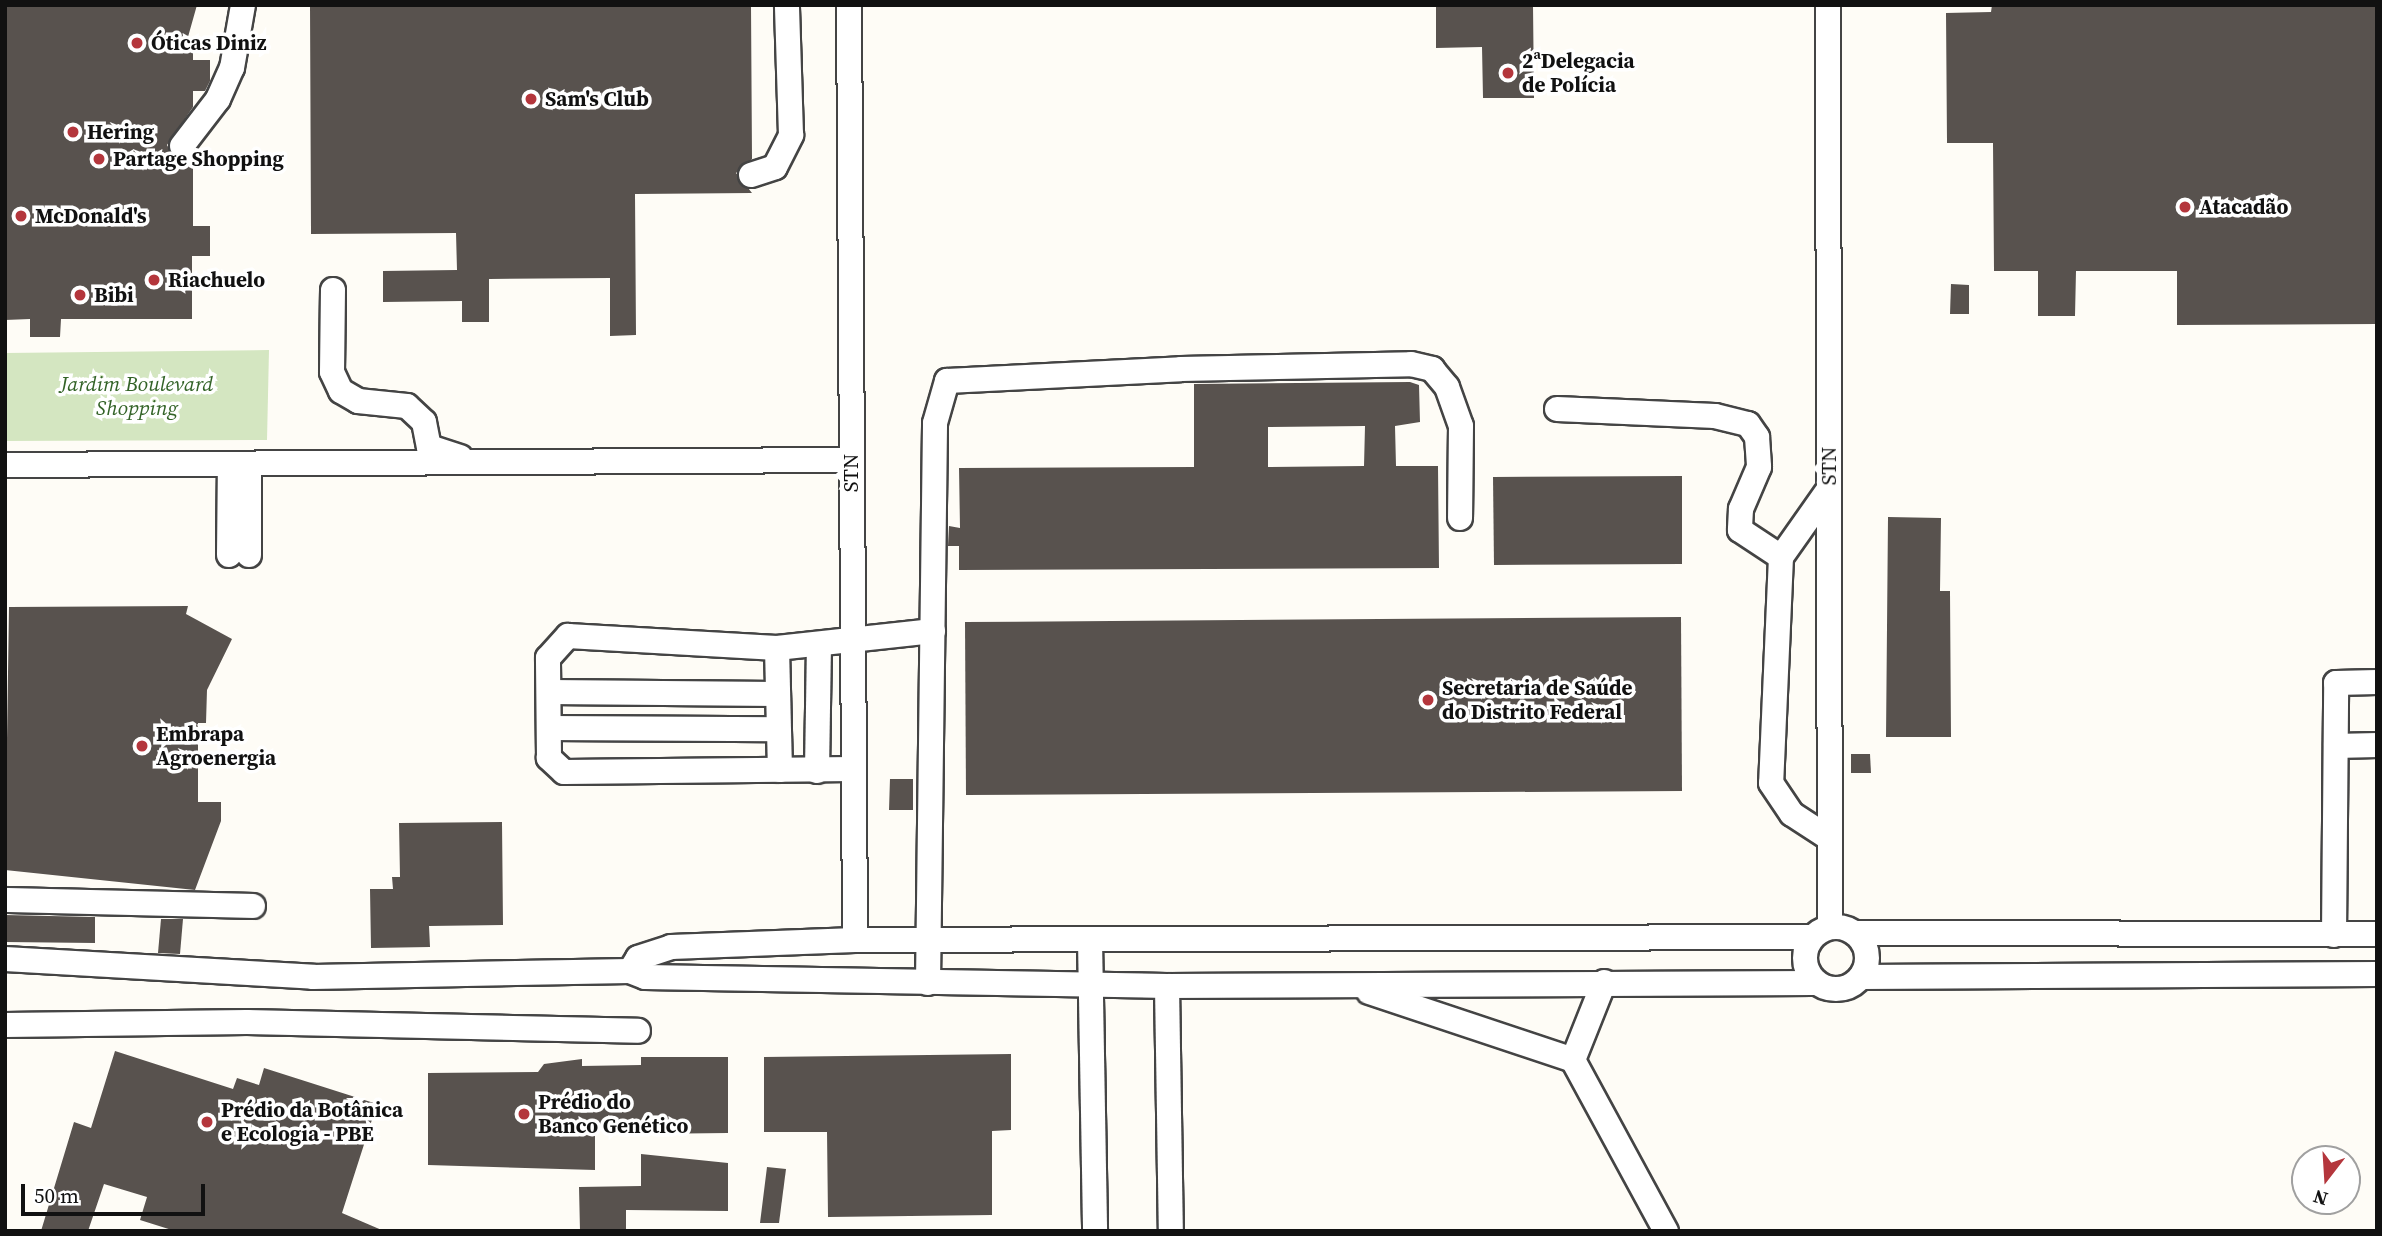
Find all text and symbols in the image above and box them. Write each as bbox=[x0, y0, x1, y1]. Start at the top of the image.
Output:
place label: Óticas Diniz bbox=[151, 30, 266, 56]
marker: Óticas Diniz bbox=[129, 35, 145, 51]
place label: 2ªDelegacia de Polícia bbox=[1522, 48, 1635, 98]
marker: 2ªDelegacia de Polícia bbox=[1500, 65, 1516, 81]
place label: Sam's Club bbox=[545, 86, 649, 112]
marker: Sam's Club bbox=[523, 91, 539, 107]
place label: Hering bbox=[87, 119, 154, 145]
marker: Hering bbox=[65, 124, 81, 140]
place label: Partage Shopping bbox=[113, 146, 284, 172]
marker: Partage Shopping bbox=[91, 151, 107, 167]
place label: Atacadão bbox=[2199, 194, 2288, 220]
marker: Atacadão bbox=[2177, 199, 2193, 215]
place label: McDonald's bbox=[35, 203, 147, 229]
marker: McDonald's bbox=[13, 208, 29, 224]
place label: Riachuelo bbox=[168, 267, 265, 293]
marker: Riachuelo bbox=[146, 272, 162, 288]
place label: Bibi bbox=[94, 282, 134, 308]
marker: Bibi bbox=[72, 287, 88, 303]
park label: Jardim Boulevard Shopping bbox=[61, 371, 213, 421]
street label: STN bbox=[1816, 447, 1842, 485]
street label: STN bbox=[838, 454, 864, 492]
place label: Secretaria de Saúde do Distrito Federal bbox=[1442, 675, 1632, 725]
marker: Secretaria de Saúde do Distrito Federal bbox=[1420, 692, 1436, 708]
place label: Embrapa Agroenergia bbox=[156, 721, 276, 771]
marker: Embrapa Agroenergia bbox=[134, 738, 150, 754]
place label: Prédio do Banco Genético bbox=[538, 1089, 688, 1139]
place label: Prédio da Botânica e Ecologia - PBE bbox=[221, 1097, 403, 1147]
marker: Prédio do Banco Genético bbox=[516, 1106, 532, 1122]
marker: Prédio da Botânica e Ecologia - PBE bbox=[199, 1114, 215, 1130]
north arrow bbox=[2291, 1145, 2361, 1215]
scale bar bbox=[24, 1170, 208, 1214]
text: 50 m bbox=[34, 1181, 79, 1210]
text: N bbox=[2310, 1184, 2331, 1213]

